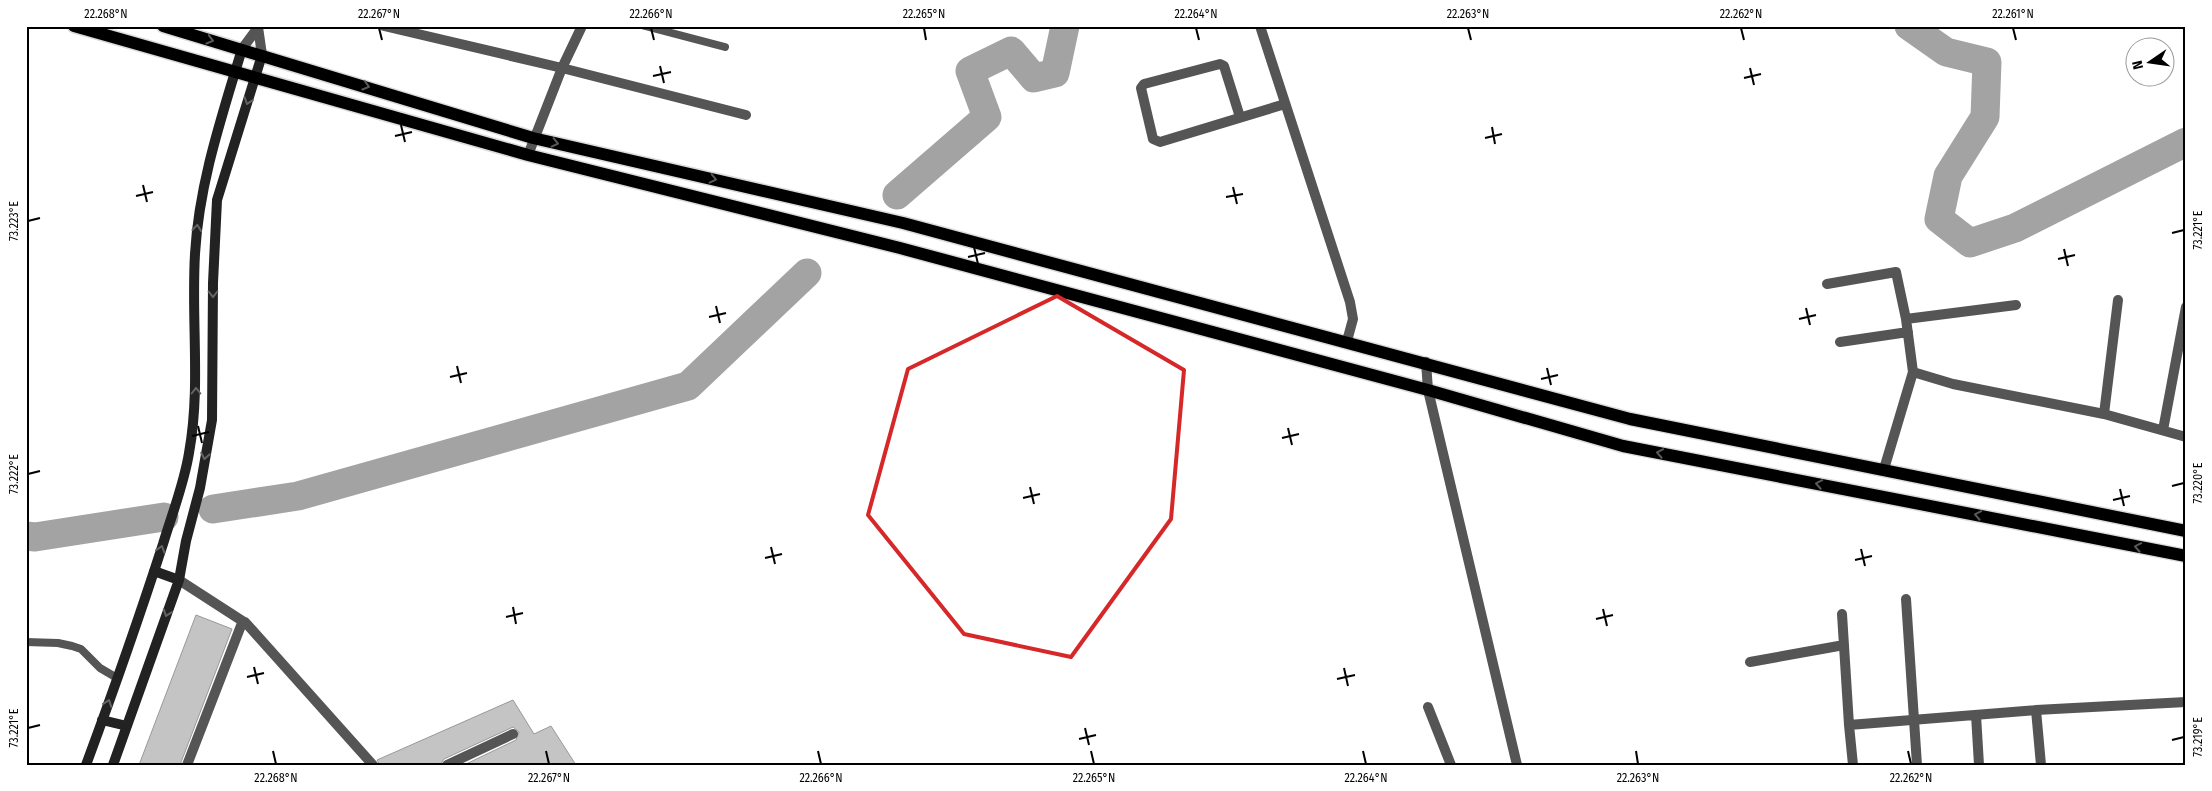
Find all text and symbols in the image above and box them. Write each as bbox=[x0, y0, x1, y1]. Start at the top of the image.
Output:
text: 22.268°N bbox=[84, 7, 128, 21]
text: 22.267°N bbox=[358, 7, 400, 21]
text: 22.266°N bbox=[629, 7, 673, 21]
text: 22.265°N bbox=[903, 7, 945, 21]
text: 22.264°N bbox=[1174, 7, 1218, 21]
text: 22.263°N bbox=[1447, 7, 1489, 21]
text: 22.262°N bbox=[1720, 7, 1762, 21]
text: 22.261°N bbox=[1992, 7, 2034, 21]
one-way arrow bbox=[205, 34, 214, 44]
north arrow bbox=[2124, 38, 2174, 88]
text: N bbox=[2129, 59, 2147, 71]
one-way arrow bbox=[361, 81, 369, 91]
one-way arrow bbox=[244, 96, 254, 105]
one-way arrow bbox=[550, 137, 559, 148]
one-way arrow bbox=[709, 173, 718, 184]
text: 73.223°E bbox=[7, 201, 21, 241]
text: 73.221°E bbox=[2191, 210, 2205, 250]
one-way arrow bbox=[192, 224, 203, 232]
one-way arrow bbox=[208, 290, 218, 298]
one-way arrow bbox=[190, 387, 201, 395]
one-way arrow bbox=[1655, 448, 1664, 458]
one-way arrow bbox=[201, 451, 211, 460]
text: 73.222°E bbox=[7, 454, 21, 494]
text: 73.220°E bbox=[2191, 462, 2205, 503]
one-way arrow bbox=[1815, 479, 1823, 490]
one-way arrow bbox=[1974, 511, 1983, 521]
one-way arrow bbox=[2134, 542, 2142, 552]
one-way arrow bbox=[156, 545, 166, 553]
one-way arrow bbox=[163, 609, 173, 617]
one-way arrow bbox=[103, 699, 113, 707]
text: 73.221°E bbox=[7, 708, 21, 748]
text: 73.219°E bbox=[2191, 717, 2205, 757]
text: 22.268°N bbox=[254, 771, 298, 785]
text: 22.267°N bbox=[528, 771, 570, 785]
text: 22.266°N bbox=[799, 771, 843, 785]
text: 22.265°N bbox=[1073, 771, 1115, 785]
text: 22.264°N bbox=[1344, 771, 1388, 785]
text: 22.263°N bbox=[1617, 771, 1659, 785]
text: 22.262°N bbox=[1890, 771, 1932, 785]

